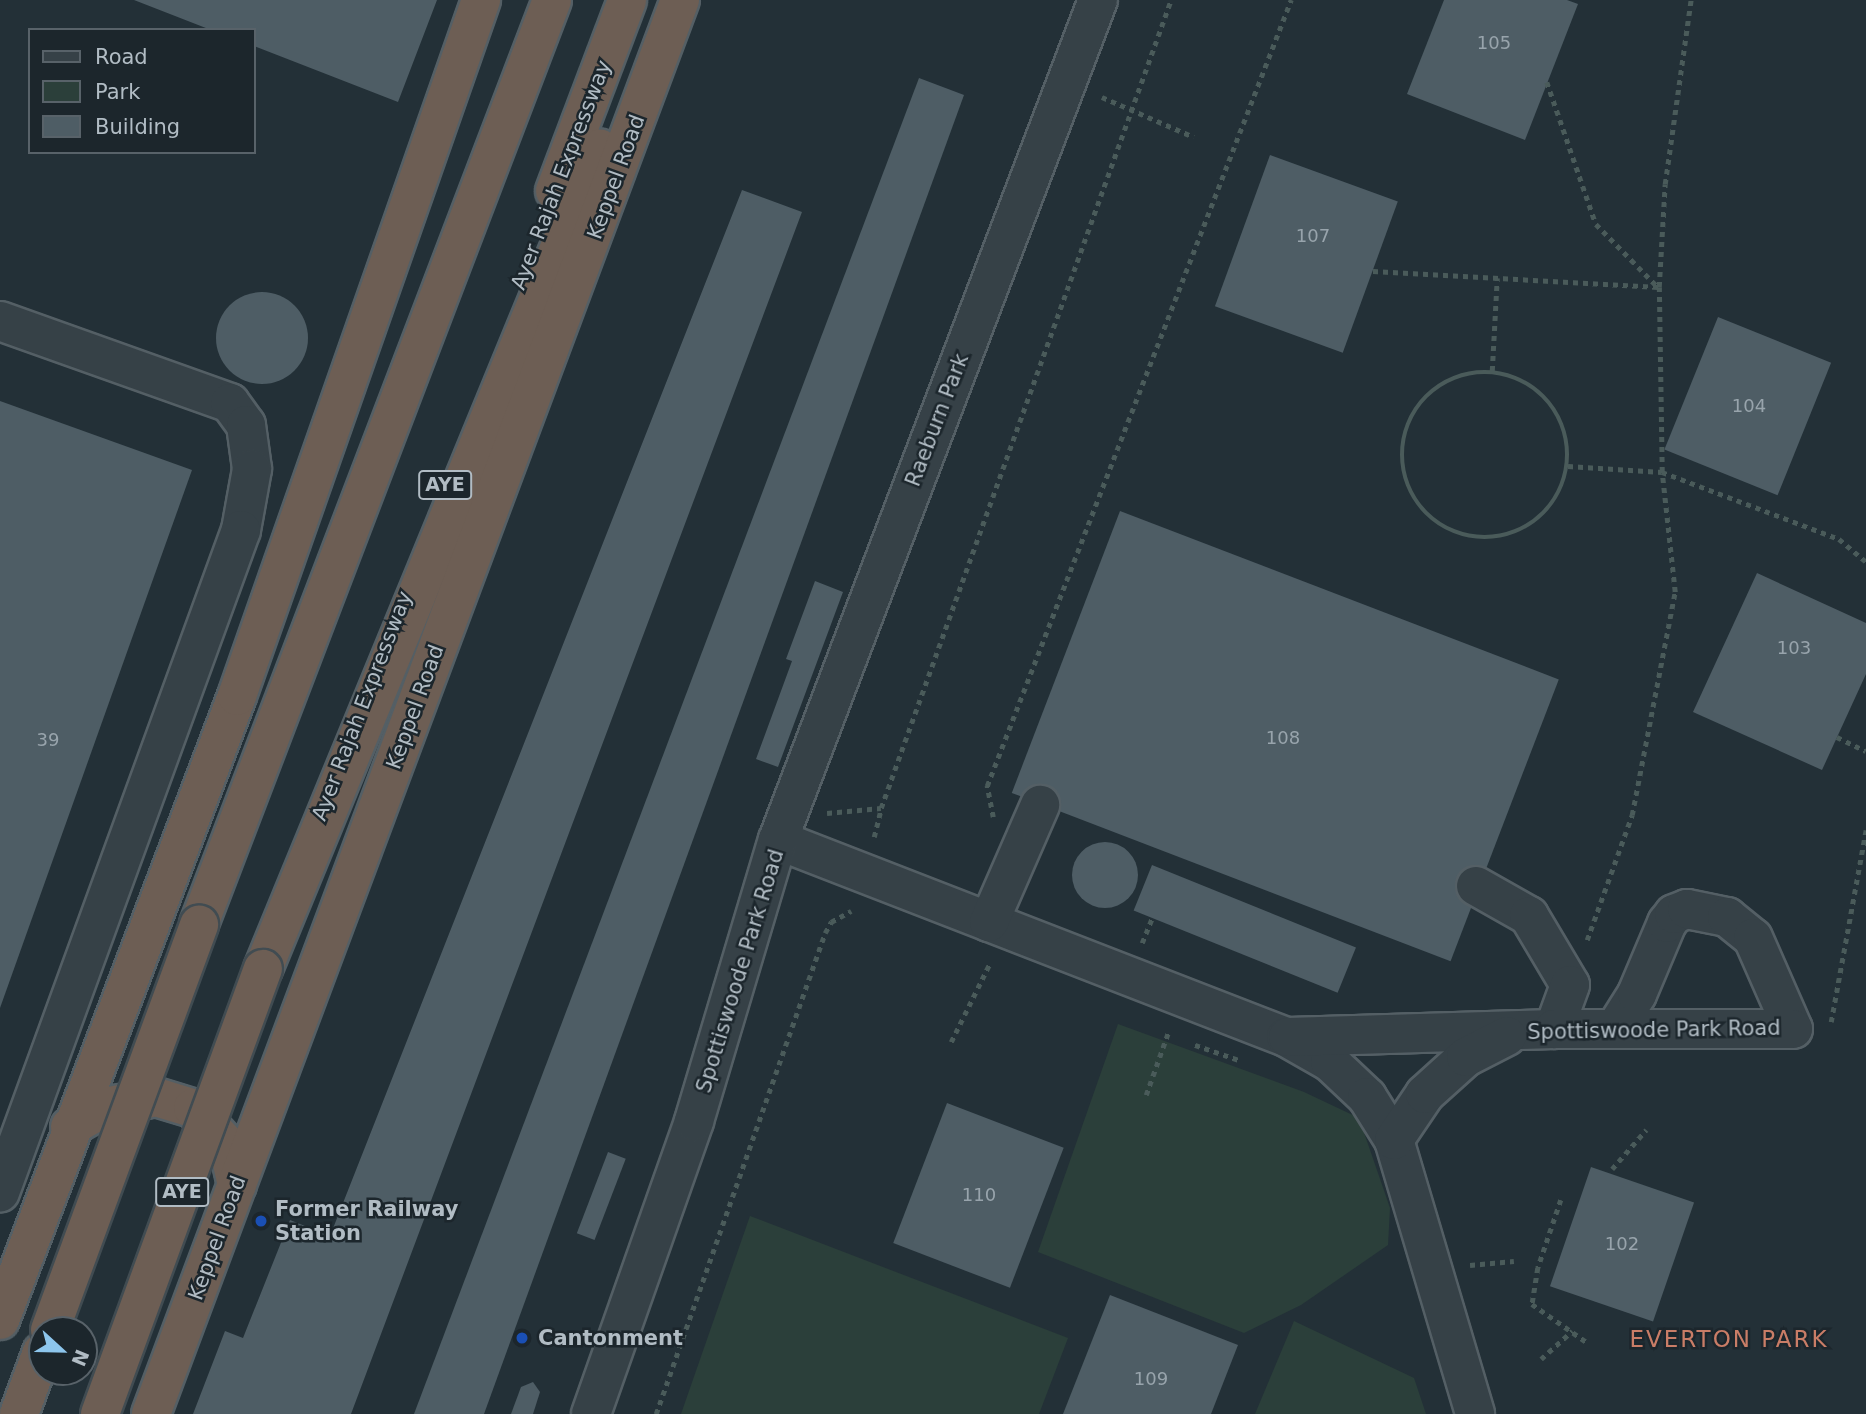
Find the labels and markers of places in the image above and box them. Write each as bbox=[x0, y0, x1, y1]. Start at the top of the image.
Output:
place label: Former Railway Station bbox=[275, 1196, 458, 1246]
marker: Former Railway Station bbox=[253, 1213, 269, 1229]
place label: Cantonment bbox=[538, 1325, 683, 1351]
marker: Cantonment bbox=[512, 1328, 532, 1348]

